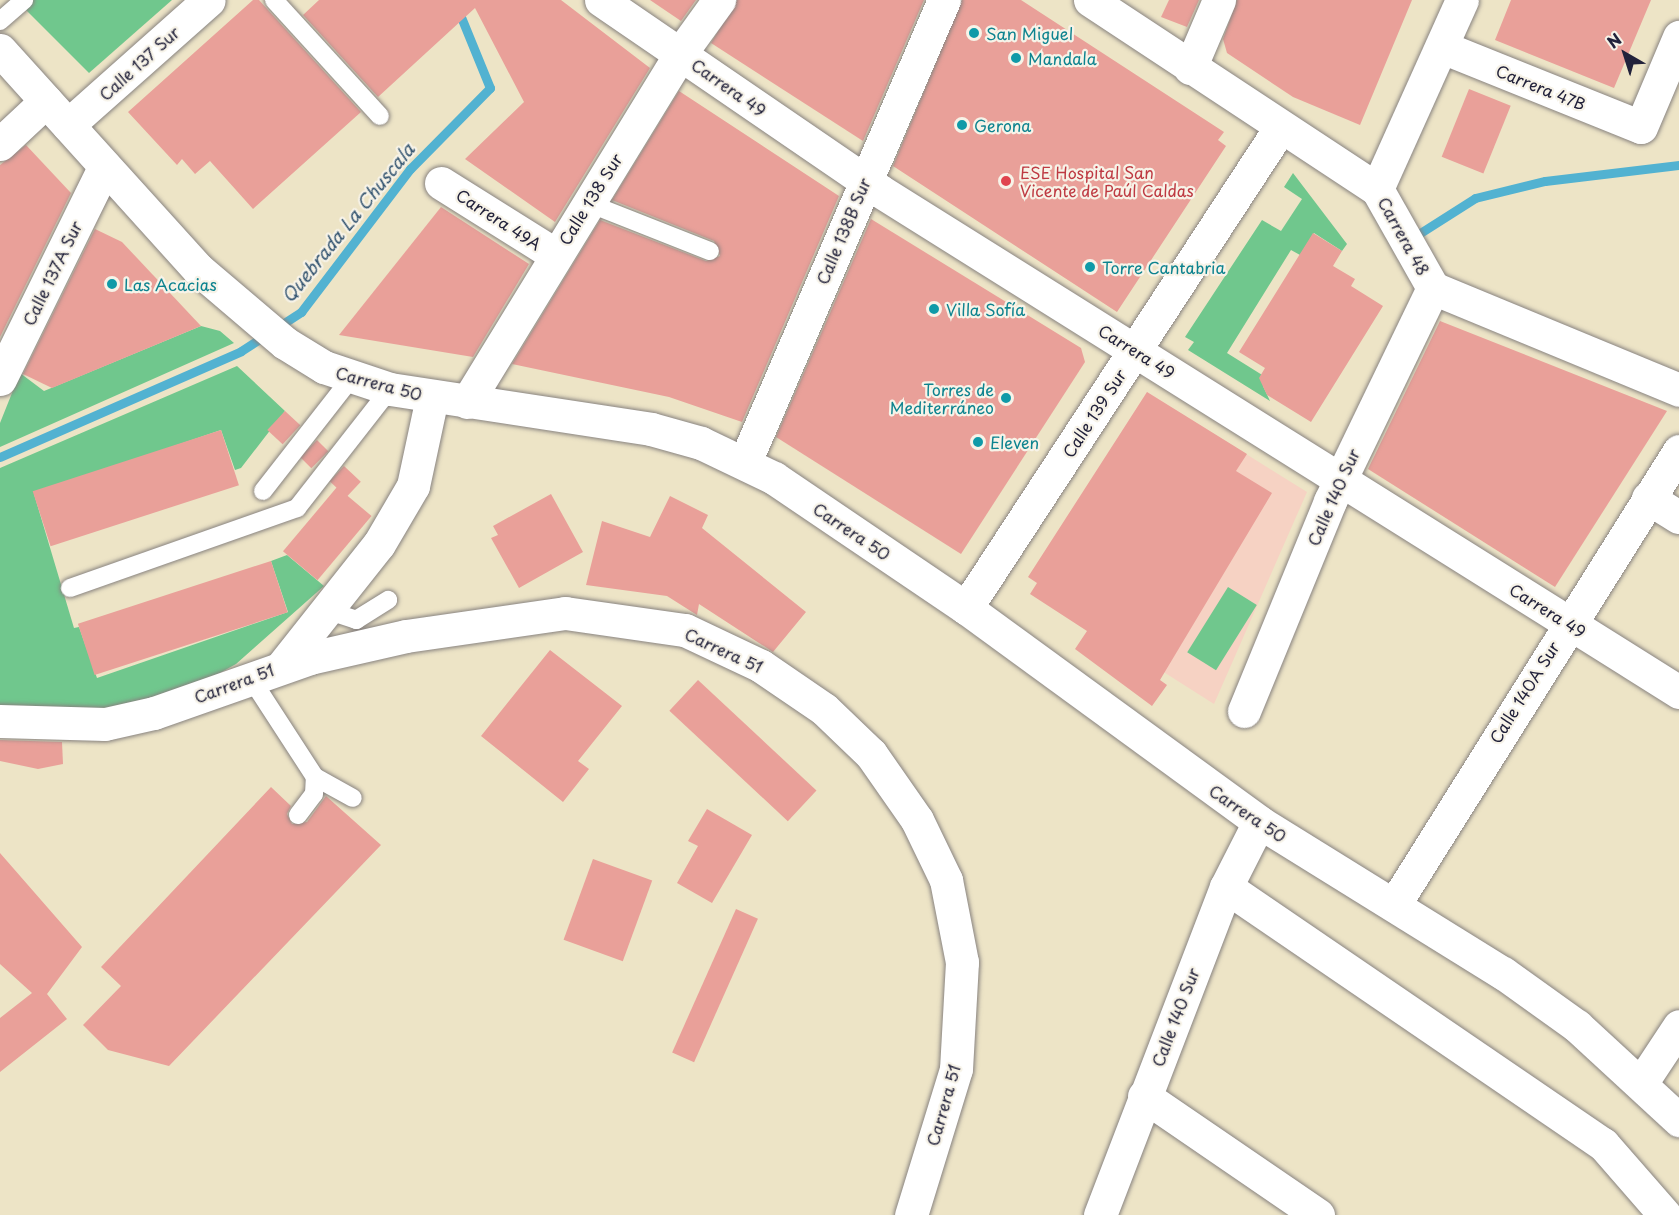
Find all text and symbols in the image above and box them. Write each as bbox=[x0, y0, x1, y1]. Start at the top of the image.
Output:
street label: Calle 137 Sur bbox=[95, 22, 183, 104]
place label: San Miguel bbox=[986, 23, 1072, 43]
north arrow bbox=[1595, 24, 1655, 84]
marker: San Miguel bbox=[967, 26, 981, 40]
text: N bbox=[1601, 27, 1626, 53]
place label: Mandala bbox=[1028, 48, 1097, 68]
marker: Mandala bbox=[1009, 51, 1023, 65]
street label: Carrera 49 bbox=[688, 54, 770, 120]
street label: Carrera 47B bbox=[1493, 60, 1589, 114]
place label: Gerona bbox=[974, 115, 1031, 135]
marker: Gerona bbox=[955, 118, 969, 132]
water label: Quebrada La Chuscala bbox=[277, 139, 419, 307]
street label: Calle 138 Sur bbox=[554, 150, 626, 248]
place label: ESE Hospital San Vicente de Paúl Caldas bbox=[1020, 162, 1195, 200]
marker: ESE Hospital San Vicente de Paúl Caldas bbox=[997, 172, 1015, 190]
street label: Calle 138B Sur bbox=[812, 175, 874, 287]
street label: Carrera 49A bbox=[453, 184, 545, 254]
street label: Carrera 48 bbox=[1375, 193, 1433, 279]
street label: Calle 137A Sur bbox=[19, 218, 85, 328]
place label: Torre Cantabria bbox=[1102, 257, 1226, 277]
marker: Torre Cantabria bbox=[1083, 260, 1097, 274]
place label: Las Acacias bbox=[124, 274, 217, 294]
marker: Las Acacias bbox=[105, 277, 119, 291]
place label: Villa Sofía bbox=[946, 299, 1025, 319]
marker: Villa Sofía bbox=[927, 302, 941, 316]
street label: Carrera 49 bbox=[1095, 320, 1179, 382]
street label: Carrera 50 bbox=[334, 362, 424, 404]
street label: Calle 139 Sur bbox=[1058, 365, 1130, 461]
place label: Torres de Mediterráneo bbox=[890, 379, 994, 417]
marker: Torres de Mediterráneo bbox=[999, 391, 1013, 405]
place label: Eleven bbox=[990, 432, 1039, 452]
marker: Eleven bbox=[971, 435, 985, 449]
street label: Calle 140 Sur bbox=[1303, 445, 1363, 549]
street label: Carrera 50 bbox=[810, 498, 894, 564]
street label: Carrera 49 bbox=[1506, 579, 1590, 641]
street label: Carrera 51 bbox=[682, 624, 766, 676]
street label: Calle 140A Sur bbox=[1485, 638, 1563, 746]
street label: Carrera 51 bbox=[191, 660, 277, 706]
street label: Carrera 50 bbox=[1206, 780, 1290, 846]
street label: Calle 140 Sur bbox=[1147, 964, 1203, 1070]
street label: Carrera 51 bbox=[922, 1062, 964, 1148]

